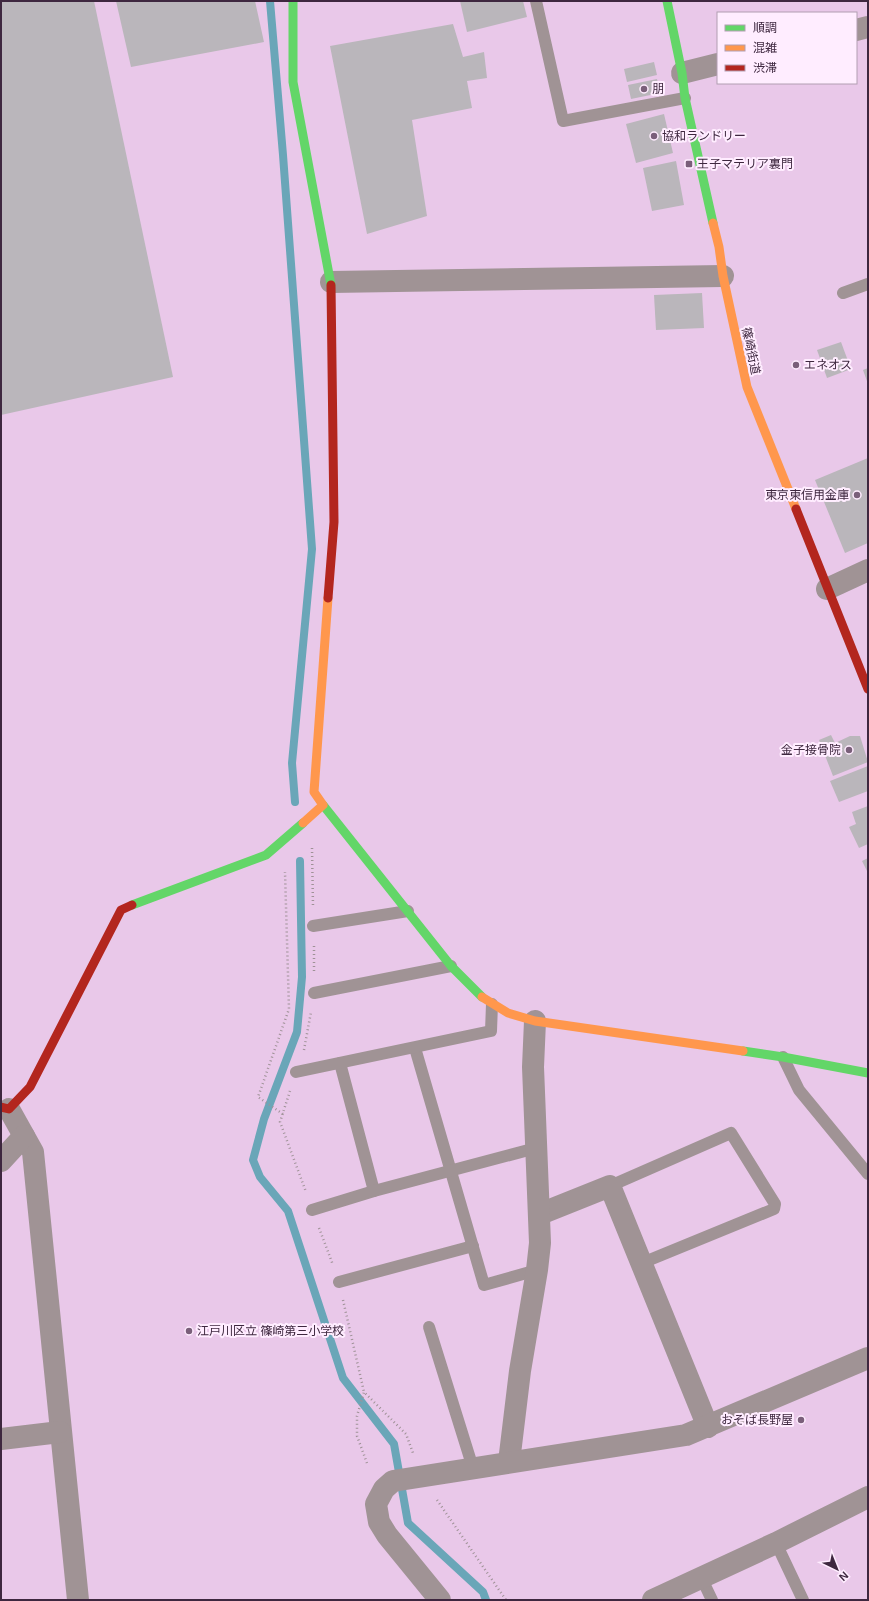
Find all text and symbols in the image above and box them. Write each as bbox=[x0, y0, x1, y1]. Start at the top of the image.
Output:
legend bbox=[717, 12, 857, 84]
text: 順調 bbox=[753, 21, 777, 35]
text: 混雑 bbox=[753, 41, 777, 55]
text: 渋滞 bbox=[753, 61, 777, 75]
place label: 朋 bbox=[652, 82, 664, 96]
marker: 朋 bbox=[639, 84, 649, 94]
place label: 協和ランドリー bbox=[662, 129, 746, 143]
marker: 協和ランドリー bbox=[649, 131, 659, 141]
place label: 王子マテリア裏門 bbox=[697, 157, 793, 171]
marker: 王子マテリア裏門 bbox=[684, 159, 694, 169]
street label: 篠崎街道 bbox=[739, 326, 763, 376]
place label: エネオス bbox=[804, 358, 852, 372]
marker: エネオス bbox=[791, 360, 801, 370]
place label: 東京東信用金庫 bbox=[765, 488, 849, 502]
marker: 東京東信用金庫 bbox=[852, 490, 862, 500]
place label: 金子接骨院 bbox=[781, 743, 841, 757]
marker: 金子接骨院 bbox=[844, 745, 854, 755]
place label: 江戸川区立 篠崎第三小学校 bbox=[197, 1324, 344, 1338]
marker: 江戸川区立 篠崎第三小学校 bbox=[184, 1326, 194, 1336]
place label: おそば長野屋 bbox=[721, 1413, 793, 1427]
marker: おそば長野屋 bbox=[796, 1415, 806, 1425]
north arrow bbox=[817, 1549, 857, 1589]
text: N bbox=[837, 1569, 851, 1583]

